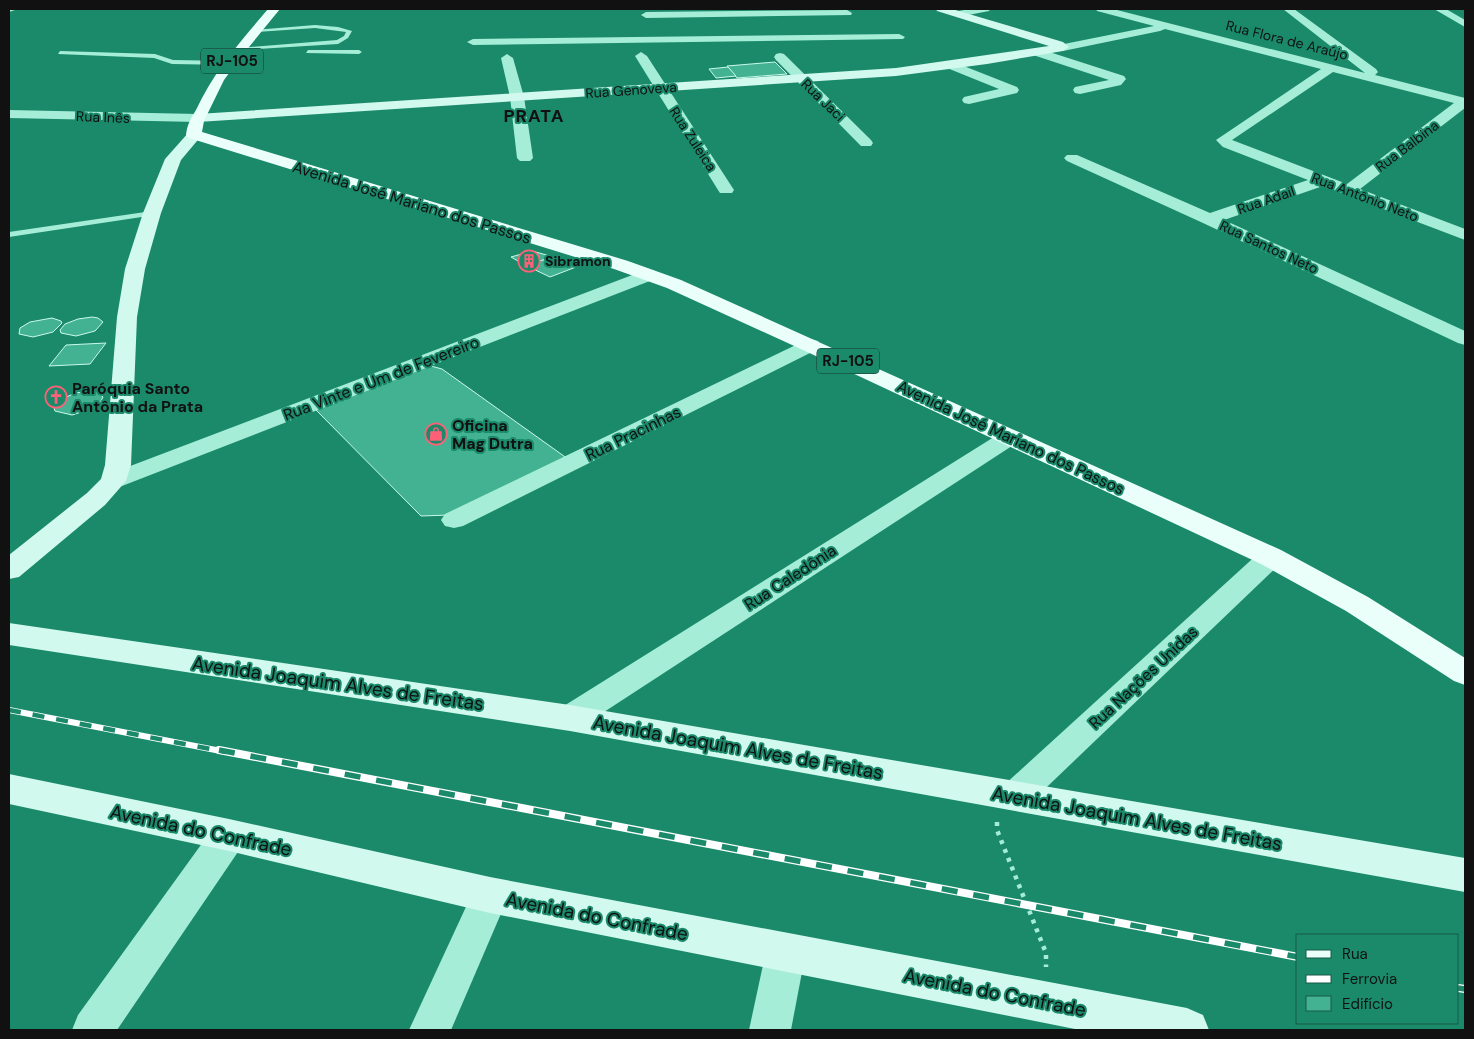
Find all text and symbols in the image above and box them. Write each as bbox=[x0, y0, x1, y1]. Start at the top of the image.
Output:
street label: Rua Flora de Araújo bbox=[1224, 16, 1350, 64]
road number: RJ-105 bbox=[201, 48, 263, 74]
street label: Rua Jaci bbox=[797, 75, 849, 125]
street label: Rua Genoveva bbox=[585, 78, 677, 102]
street label: Rua Zuleica bbox=[665, 103, 721, 175]
district label: PRATA bbox=[503, 104, 565, 128]
street label: Rua Inês bbox=[76, 107, 130, 127]
street label: Rua Balbina bbox=[1372, 116, 1442, 176]
street label: Avenida José Mariano dos Passos bbox=[290, 156, 534, 249]
street label: Rua Antônio Neto bbox=[1309, 168, 1421, 226]
street label: Rua Adail bbox=[1235, 182, 1297, 218]
street label: Rua Santos Neto bbox=[1217, 216, 1321, 278]
building icon: Sibramon bbox=[517, 249, 541, 273]
place label: Sibramon bbox=[545, 252, 611, 270]
street label: Rua Vinte e Um de Fevereiro bbox=[280, 331, 482, 426]
road number: RJ-105 bbox=[817, 348, 879, 374]
street label: Avenida José Mariano dos Passos bbox=[894, 375, 1128, 499]
place label: Paróquia Santo Antônio da Prata bbox=[72, 378, 203, 417]
church icon: Paróquia Santo Antônio da Prata bbox=[44, 385, 68, 409]
street label: Rua Pracinhas bbox=[582, 401, 684, 466]
place label: Oficina Mag Dutra bbox=[452, 415, 533, 454]
shop icon: Oficina Mag Dutra bbox=[424, 422, 448, 446]
street label: Rua Caledônia bbox=[740, 540, 840, 615]
street label: Rua Nações Unidas bbox=[1084, 621, 1202, 733]
street label: Avenida Joaquim Alves de Freitas bbox=[190, 651, 485, 716]
street label: Avenida Joaquim Alves de Freitas bbox=[591, 710, 885, 785]
street label: Avenida Joaquim Alves de Freitas bbox=[990, 781, 1284, 856]
street label: Avenida do Confrade bbox=[108, 799, 294, 862]
street label: Avenida do Confrade bbox=[504, 887, 690, 946]
legend bbox=[1296, 934, 1459, 1024]
text: Rua bbox=[1342, 944, 1368, 964]
street label: Avenida do Confrade bbox=[902, 963, 1088, 1022]
text: Ferrovia bbox=[1342, 969, 1397, 989]
text: Edifício bbox=[1342, 994, 1393, 1014]

